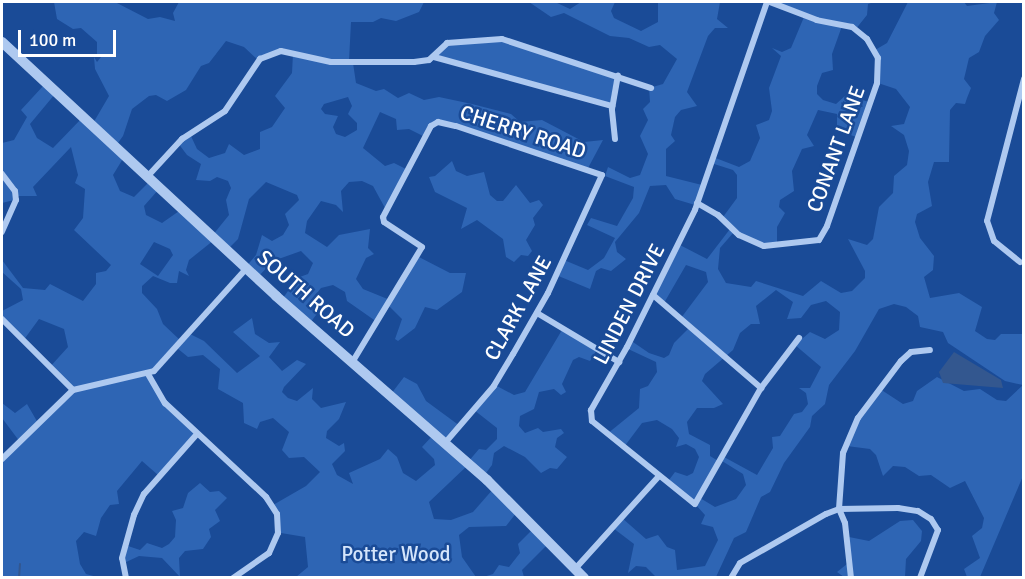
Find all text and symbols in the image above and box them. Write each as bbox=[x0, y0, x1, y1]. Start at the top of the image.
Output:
scale bar bbox=[21, 18, 118, 56]
text: 100 m bbox=[29, 29, 76, 51]
street label: CONANT LANE bbox=[802, 82, 870, 216]
street label: CHERRY ROAD bbox=[457, 100, 589, 164]
street label: LINDEN DRIVE bbox=[588, 240, 670, 368]
street label: SOUTH ROAD bbox=[252, 245, 360, 343]
street label: CLARK LANE bbox=[479, 251, 557, 365]
park label: Potter Wood bbox=[341, 541, 451, 567]

